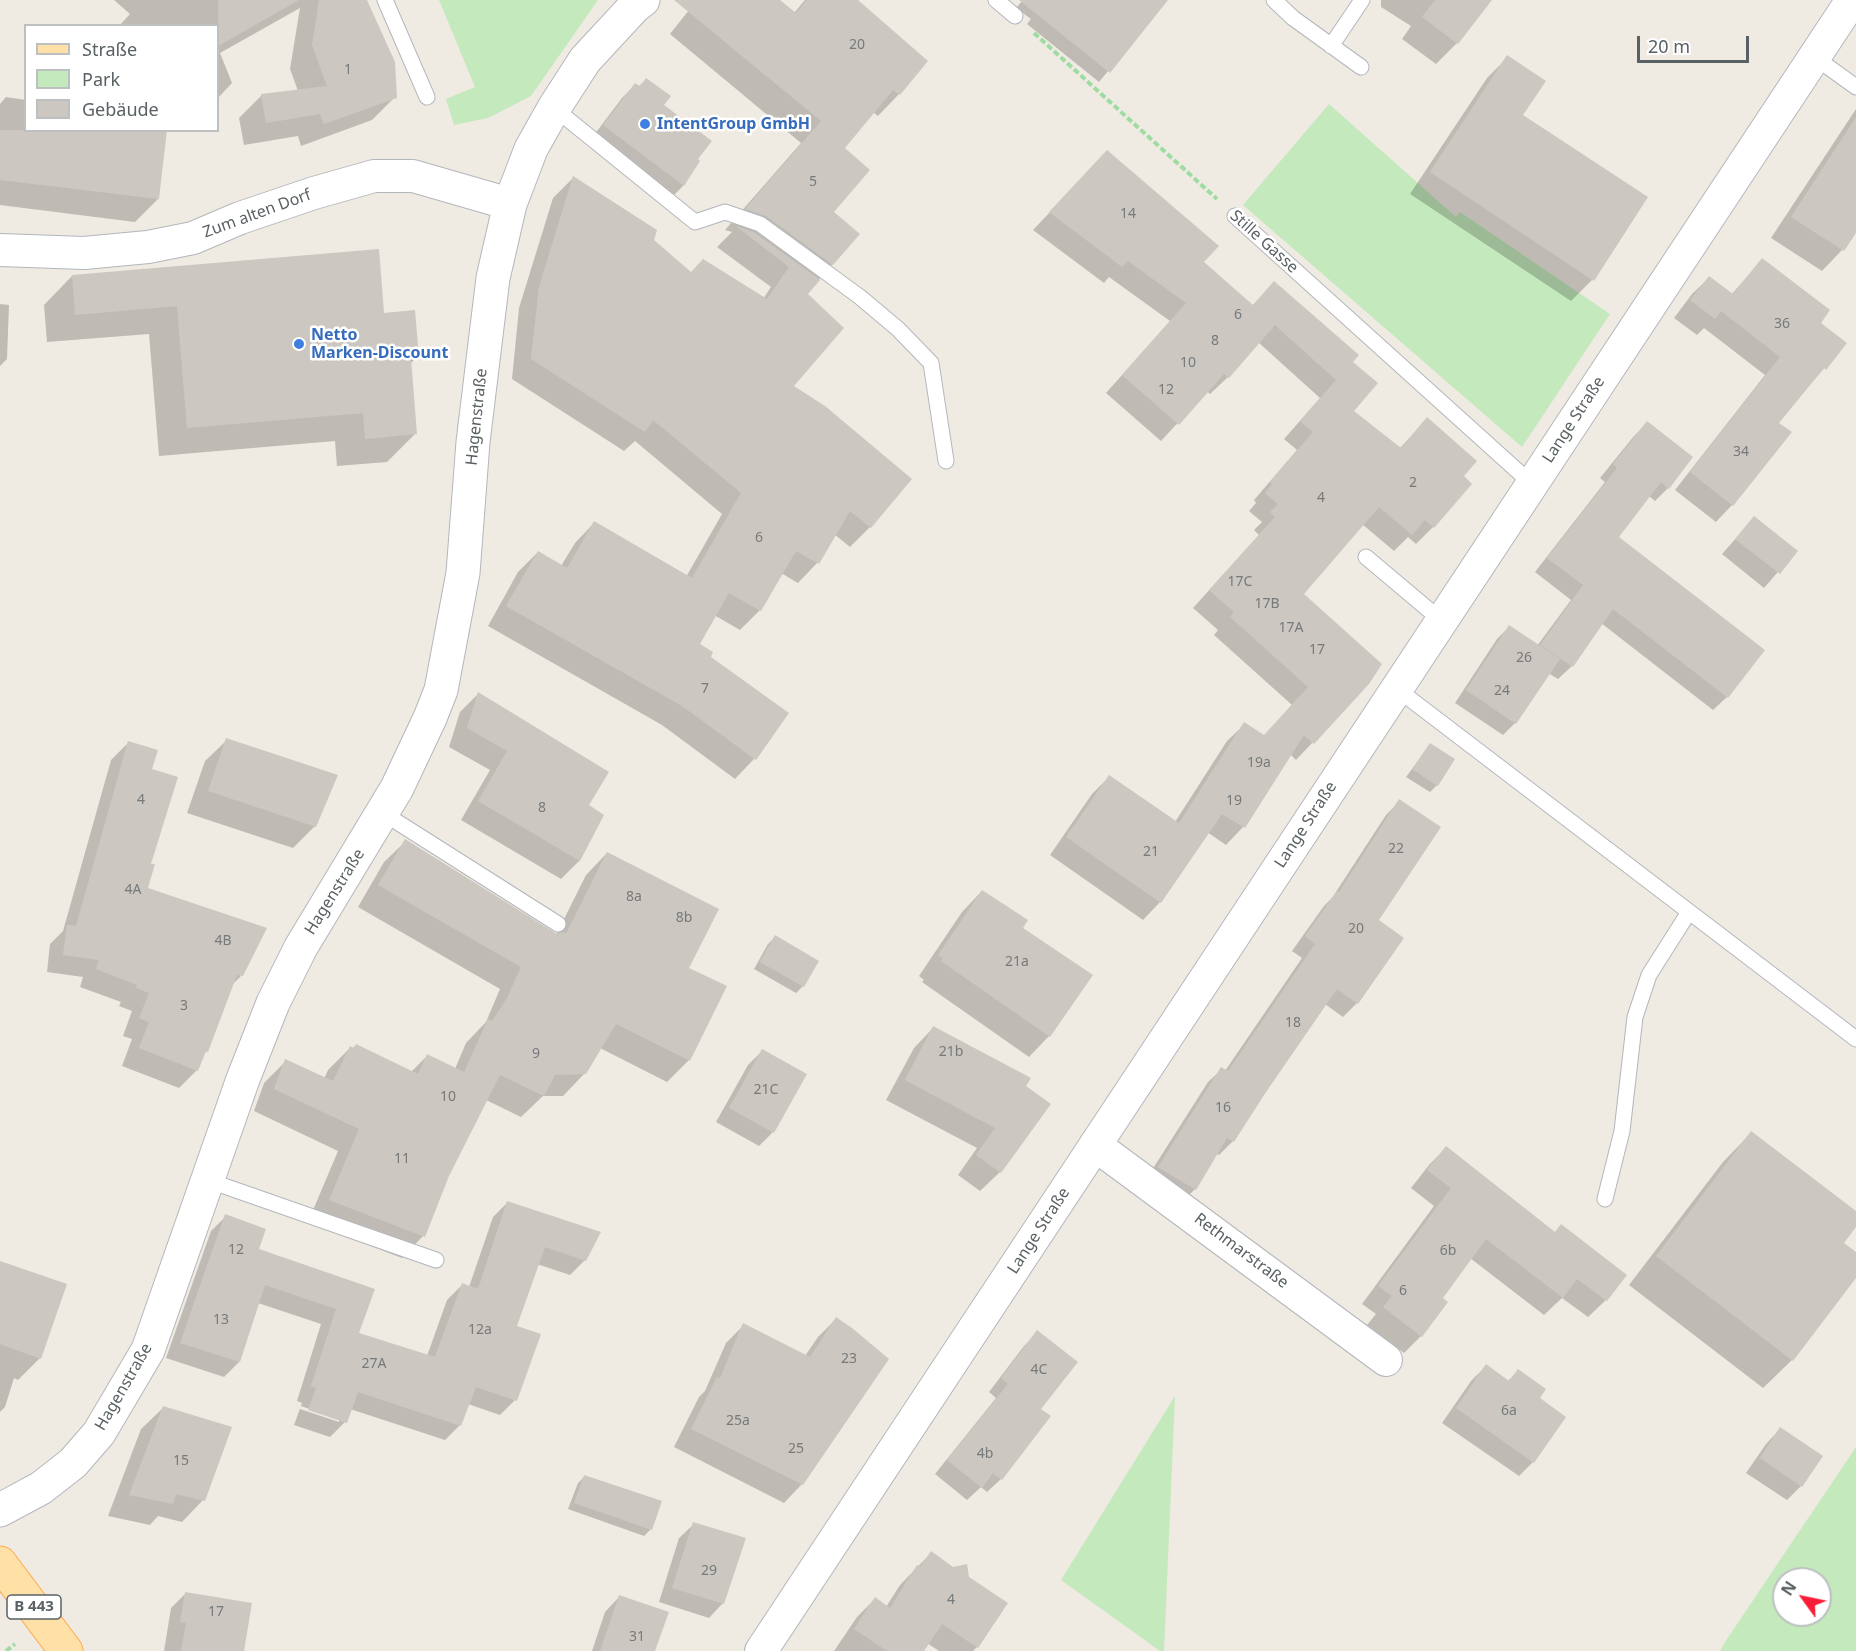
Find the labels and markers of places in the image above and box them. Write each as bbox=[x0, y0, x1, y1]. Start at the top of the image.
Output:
place label: IntentGroup GmbH bbox=[657, 114, 810, 134]
marker: IntentGroup GmbH bbox=[638, 117, 652, 131]
place label: Netto Marken-Discount bbox=[311, 325, 448, 363]
marker: Netto Marken-Discount bbox=[292, 337, 306, 351]

